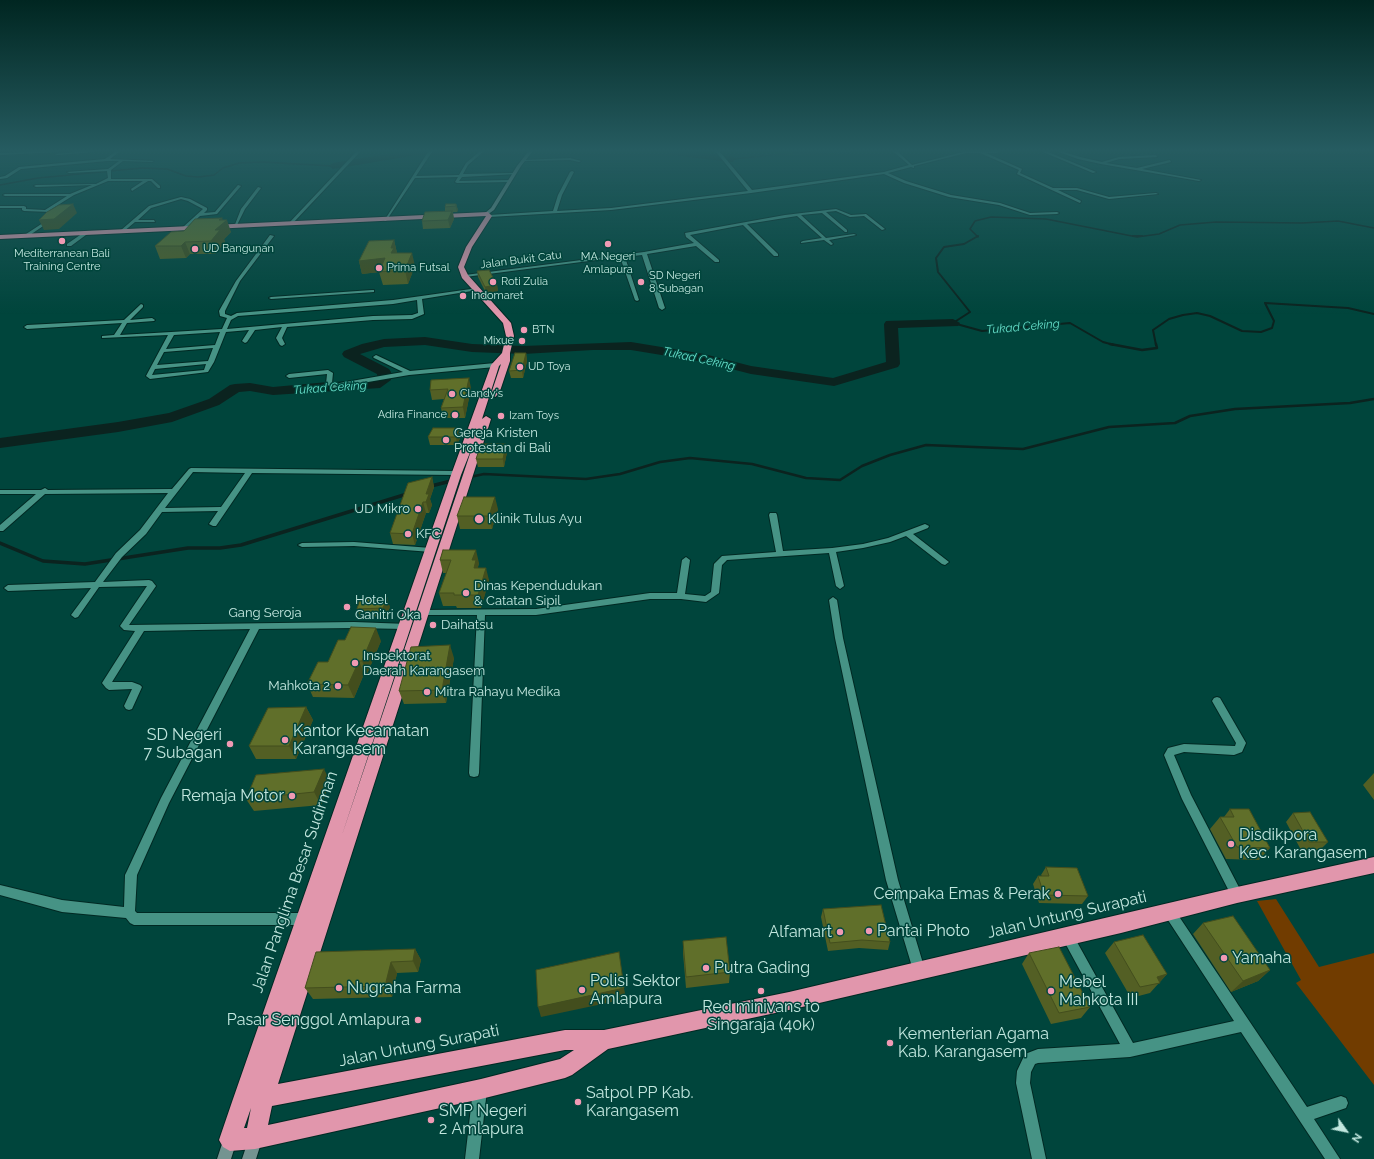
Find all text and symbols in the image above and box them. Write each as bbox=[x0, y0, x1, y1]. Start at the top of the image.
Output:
marker: Mediterranean Bali Training Centre bbox=[57, 236, 67, 246]
marker: MA Negeri Amlapura bbox=[603, 239, 613, 249]
place label: UD Bangunan bbox=[203, 242, 274, 256]
marker: UD Bangunan bbox=[190, 244, 200, 254]
place label: Mediterranean Bali Training Centre bbox=[14, 247, 110, 273]
street label: Jalan Bukit Catu bbox=[480, 248, 562, 272]
place label: MA Negeri Amlapura bbox=[581, 250, 635, 276]
place label: Prima Futsal bbox=[387, 261, 450, 275]
marker: Prima Futsal bbox=[374, 263, 384, 273]
place label: SD Negeri 8 Subagan bbox=[649, 269, 704, 295]
place label: Roti Zulia bbox=[501, 275, 548, 289]
marker: Roti Zulia bbox=[488, 277, 498, 287]
marker: SD Negeri 8 Subagan bbox=[636, 277, 646, 287]
place label: Indomaret bbox=[471, 289, 523, 303]
marker: Indomaret bbox=[458, 291, 468, 301]
water label: Tukad Ceking bbox=[986, 317, 1060, 337]
place label: BTN bbox=[532, 323, 554, 337]
marker: BTN bbox=[519, 325, 529, 335]
place label: Mixue bbox=[483, 334, 514, 348]
marker: Mixue bbox=[517, 336, 527, 346]
water label: Tukad Ceking bbox=[661, 344, 737, 374]
place label: UD Toya bbox=[528, 360, 571, 374]
marker: UD Toya bbox=[515, 362, 525, 372]
water label: Tukad Ceking bbox=[293, 378, 367, 398]
place label: Clandy's bbox=[460, 387, 503, 401]
marker: Clandy's bbox=[447, 389, 457, 399]
place label: Adira Finance bbox=[378, 408, 447, 422]
place label: Izam Toys bbox=[509, 409, 559, 423]
marker: Adira Finance bbox=[450, 410, 460, 420]
marker: Izam Toys bbox=[496, 411, 506, 421]
place label: Gereja Kristen Protestan di Bali bbox=[454, 425, 551, 456]
marker: Gereja Kristen Protestan di Bali bbox=[441, 435, 451, 445]
place label: UD Mikro bbox=[354, 501, 410, 517]
marker: UD Mikro bbox=[413, 504, 423, 514]
place label: Klinik Tulus Ayu bbox=[488, 511, 582, 527]
marker: Klinik Tulus Ayu bbox=[473, 513, 485, 525]
place label: KFC bbox=[416, 526, 441, 542]
marker: KFC bbox=[403, 529, 413, 539]
place label: Dinas Kependudukan & Catatan Sipil bbox=[474, 578, 602, 609]
marker: Dinas Kependudukan & Catatan Sipil bbox=[461, 588, 471, 598]
place label: Hotel Ganitri Oka bbox=[355, 592, 421, 623]
marker: Hotel Ganitri Oka bbox=[342, 602, 352, 612]
street label: Gang Seroja bbox=[229, 605, 301, 621]
place label: Daihatsu bbox=[441, 617, 493, 633]
marker: Daihatsu bbox=[428, 620, 438, 630]
place label: Inspektorat Daerah Karangasem bbox=[363, 648, 485, 679]
marker: Inspektorat Daerah Karangasem bbox=[350, 658, 360, 668]
place label: Mahkota 2 bbox=[268, 678, 330, 694]
marker: Mahkota 2 bbox=[333, 681, 343, 691]
place label: Mitra Rahayu Medika bbox=[435, 684, 560, 700]
marker: Mitra Rahayu Medika bbox=[422, 687, 432, 697]
place label: Kantor Kecamatan Karangasem bbox=[293, 721, 429, 759]
place label: SD Negeri 7 Subagan bbox=[144, 725, 222, 763]
marker: Kantor Kecamatan Karangasem bbox=[280, 735, 290, 745]
marker: SD Negeri 7 Subagan bbox=[225, 739, 235, 749]
street label: Jalan Panglima Besar Sudirman bbox=[248, 769, 342, 995]
place label: Remaja Motor bbox=[181, 786, 284, 806]
marker: Remaja Motor bbox=[287, 791, 297, 801]
place label: Disdikpora Kec. Karangasem bbox=[1239, 825, 1367, 863]
marker: Disdikpora Kec. Karangasem bbox=[1226, 839, 1236, 849]
place label: Cempaka Emas & Perak bbox=[873, 884, 1050, 904]
street label: Jalan Untung Surapati bbox=[985, 887, 1149, 943]
marker: Cempaka Emas & Perak bbox=[1053, 889, 1063, 899]
place label: Pantai Photo bbox=[877, 921, 970, 941]
place label: Alfamart bbox=[768, 922, 832, 942]
marker: Pantai Photo bbox=[864, 926, 874, 936]
marker: Alfamart bbox=[835, 927, 845, 937]
place label: Yamaha bbox=[1232, 948, 1291, 968]
marker: Yamaha bbox=[1219, 953, 1229, 963]
place label: Putra Gading bbox=[714, 958, 810, 978]
marker: Putra Gading bbox=[701, 963, 711, 973]
place label: Polisi Sektor Amlapura bbox=[590, 971, 680, 1009]
place label: Mebel Mahkota III bbox=[1059, 972, 1139, 1010]
place label: Nugraha Farma bbox=[347, 978, 461, 998]
marker: Nugraha Farma bbox=[334, 983, 344, 993]
marker: Polisi Sektor Amlapura bbox=[577, 985, 587, 995]
marker: Red minivans to Singaraja (40k) bbox=[756, 986, 766, 996]
marker: Mebel Mahkota III bbox=[1046, 986, 1056, 996]
place label: Red minivans to Singaraja (40k) bbox=[702, 997, 820, 1035]
place label: Pasar Senggol Amlapura bbox=[227, 1010, 410, 1030]
marker: Pasar Senggol Amlapura bbox=[413, 1015, 423, 1025]
street label: Jalan Untung Surapati bbox=[337, 1021, 501, 1071]
place label: Kementerian Agama Kab. Karangasem bbox=[898, 1024, 1049, 1062]
marker: Kementerian Agama Kab. Karangasem bbox=[885, 1038, 895, 1048]
place label: Satpol PP Kab. Karangasem bbox=[586, 1083, 693, 1121]
marker: Satpol PP Kab. Karangasem bbox=[573, 1097, 583, 1107]
place label: SMP Negeri 2 Amlapura bbox=[439, 1101, 527, 1139]
north arrow bbox=[1326, 1111, 1366, 1151]
marker: SMP Negeri 2 Amlapura bbox=[426, 1115, 436, 1125]
text: N bbox=[1349, 1131, 1364, 1145]

